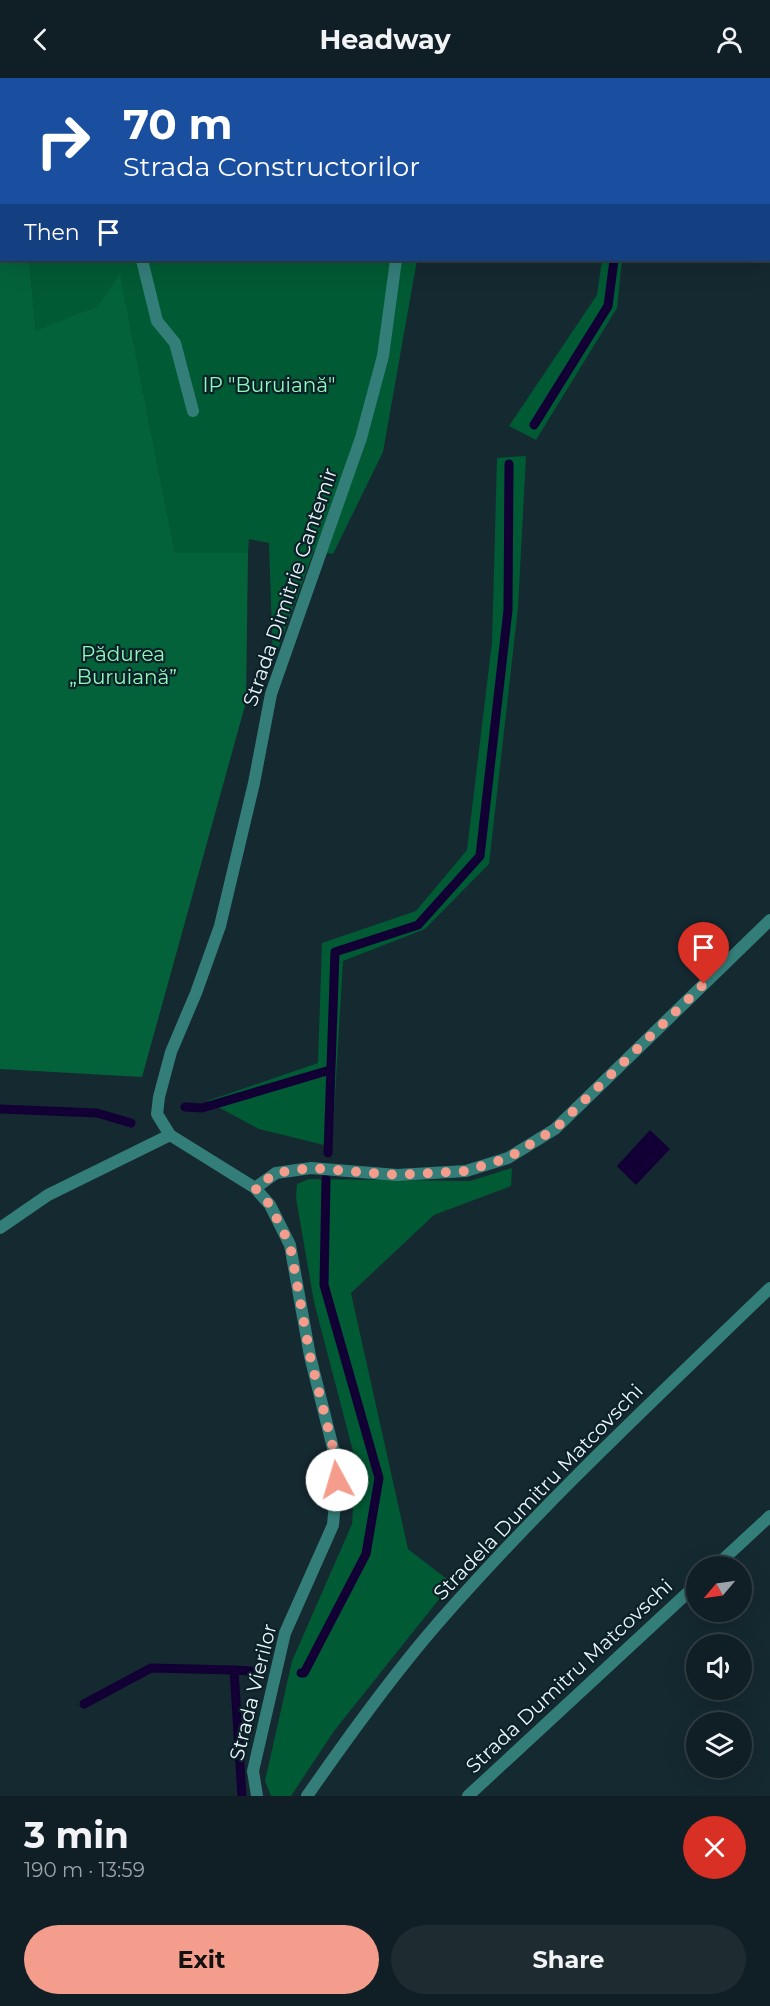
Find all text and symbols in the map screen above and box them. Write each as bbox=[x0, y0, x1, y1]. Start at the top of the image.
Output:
icon: back bbox=[24, 23, 57, 56]
text: Headway bbox=[319, 23, 451, 56]
icon: person bbox=[713, 23, 746, 56]
text: 70 m bbox=[123, 98, 233, 150]
icon: right bbox=[24, 102, 102, 180]
text: Strada Constructorilor bbox=[123, 150, 420, 183]
icon: arrive bbox=[92, 216, 125, 249]
text: Then bbox=[24, 219, 80, 246]
park label: IP "Buruiană" bbox=[202, 373, 336, 397]
street label: Strada Dimitrie Cantemir bbox=[238, 465, 342, 709]
park label: Pădurea „Buruiană” bbox=[69, 642, 177, 689]
pin bbox=[678, 922, 729, 984]
icon: arrive bbox=[687, 931, 720, 964]
street label: Stradela Dumitru Matcovschi bbox=[428, 1379, 648, 1605]
position arrow bbox=[305, 1448, 369, 1512]
north arrow bbox=[686, 1556, 752, 1622]
map controls bbox=[686, 1556, 752, 1778]
street label: Strada Dumitru Matcovschi bbox=[461, 1574, 677, 1778]
street label: Strada Vierilor bbox=[224, 1621, 282, 1763]
button: sound bbox=[686, 1634, 752, 1700]
button: layers bbox=[686, 1712, 752, 1778]
text: 3 min bbox=[24, 1813, 129, 1857]
button: close bbox=[683, 1816, 746, 1879]
text: 190 m · 13:59 bbox=[24, 1858, 145, 1882]
button: Exit bbox=[24, 1925, 379, 1994]
button: Share bbox=[391, 1925, 746, 1994]

